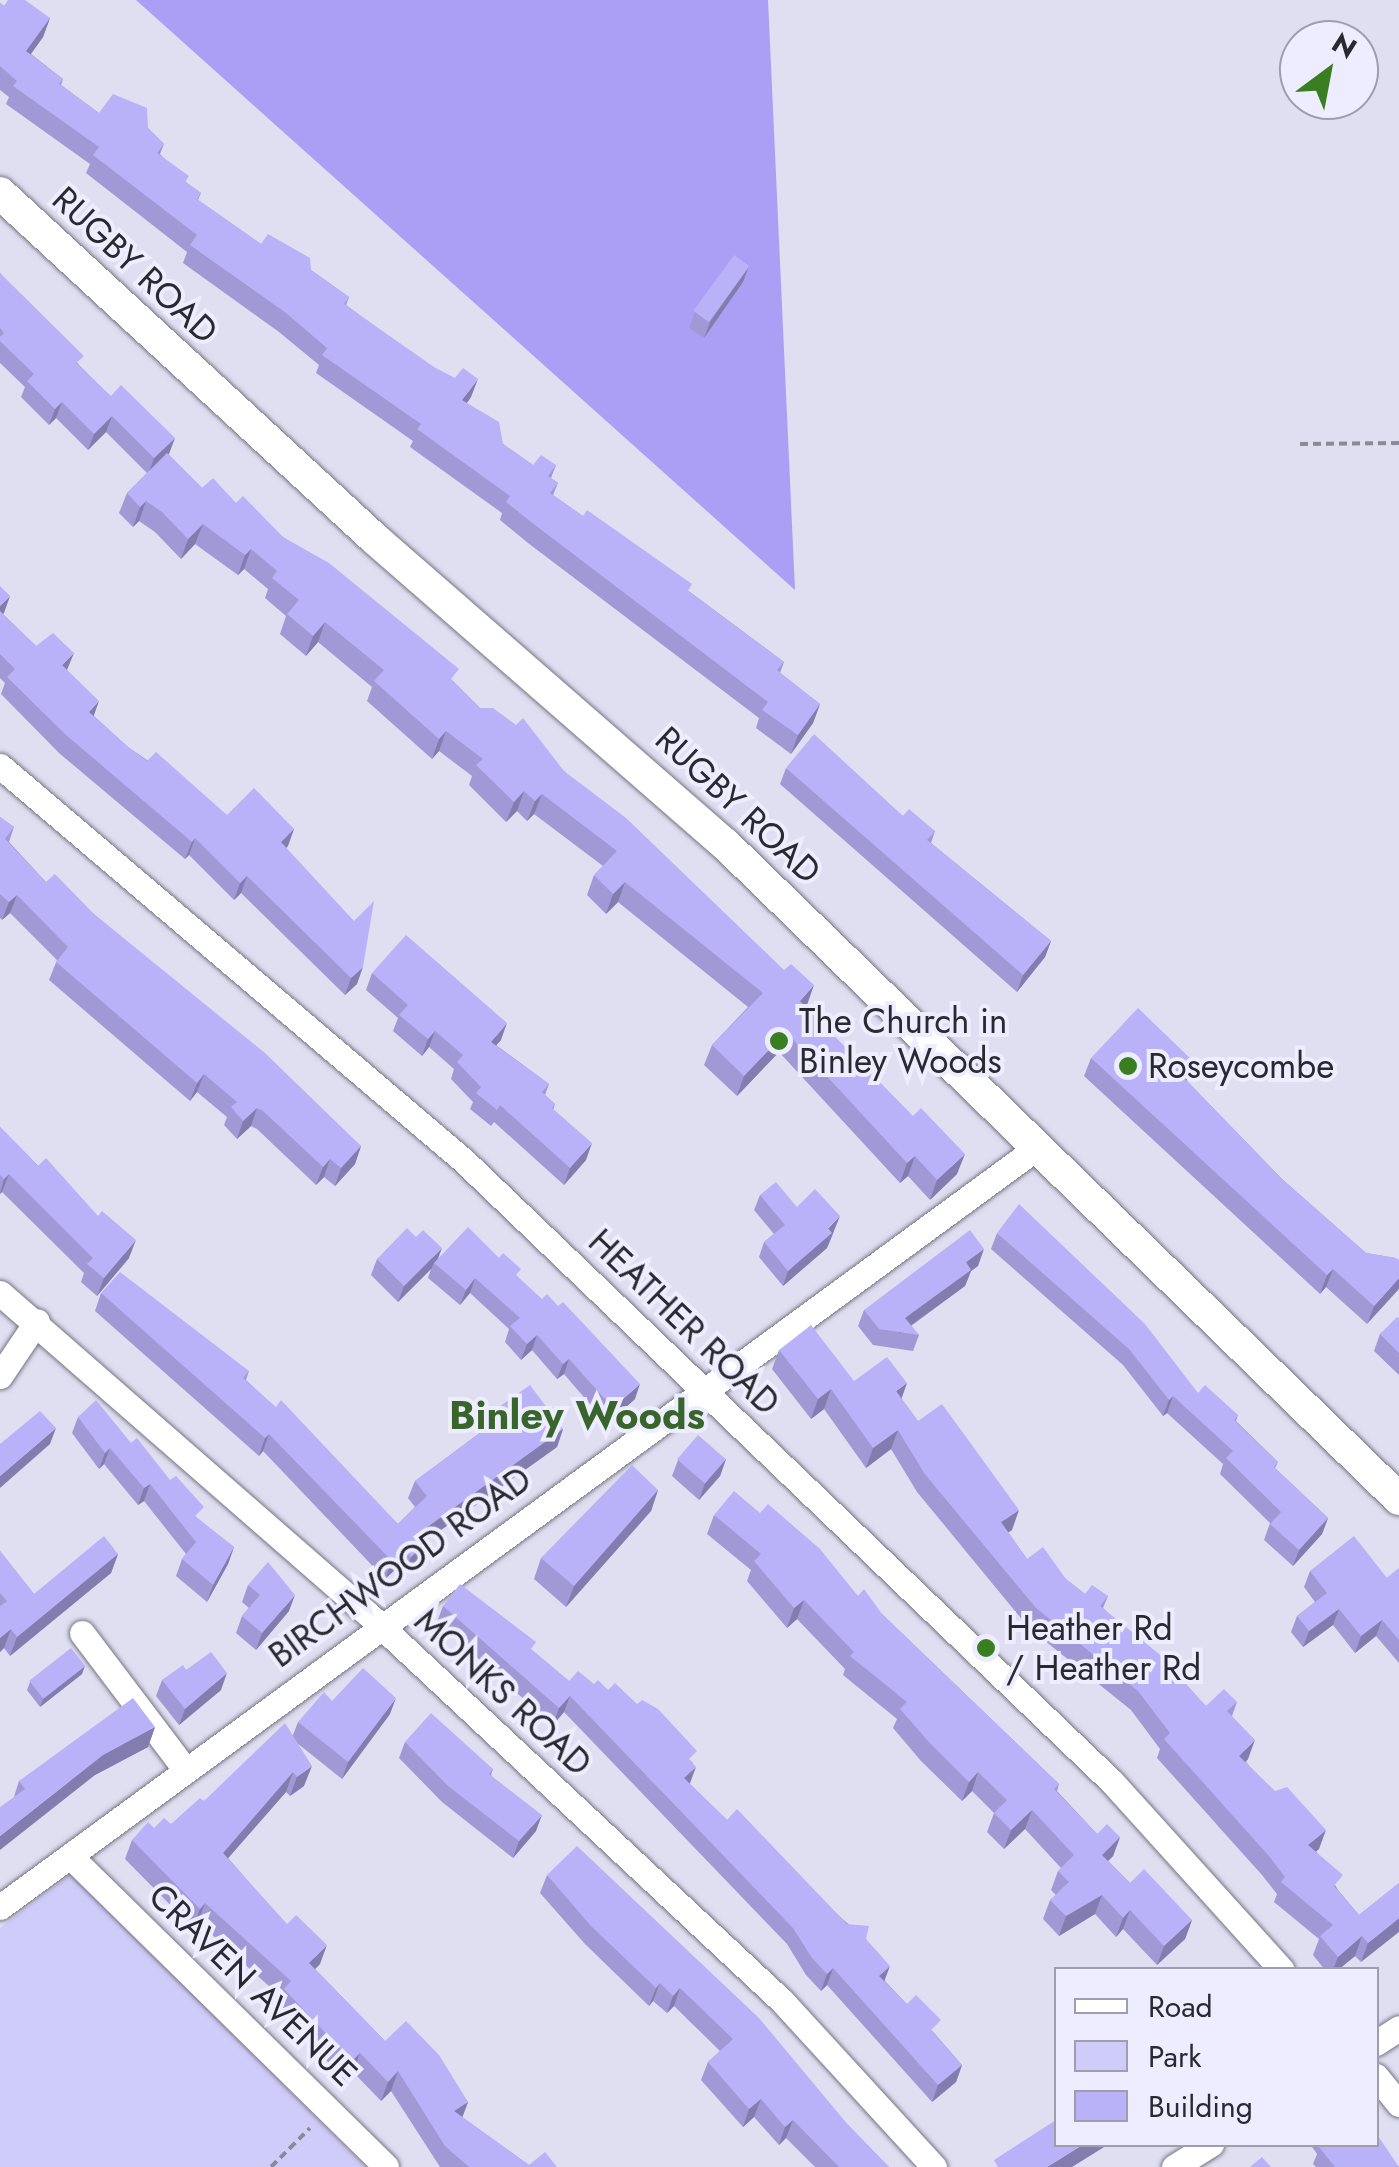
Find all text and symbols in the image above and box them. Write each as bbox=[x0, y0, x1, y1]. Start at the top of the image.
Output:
north arrow bbox=[1279, 20, 1379, 120]
text: N bbox=[1324, 23, 1364, 69]
street label: RUGBY ROAD bbox=[44, 178, 226, 352]
street label: RUGBY ROAD bbox=[647, 718, 829, 892]
place label: The Church in Binley Woods bbox=[799, 1000, 1007, 1082]
marker: The Church in Binley Woods bbox=[768, 1030, 790, 1052]
place label: Roseycombe bbox=[1148, 1045, 1334, 1087]
marker: Roseycombe bbox=[1117, 1055, 1139, 1077]
street label: HEATHER ROAD bbox=[580, 1221, 788, 1423]
district label: Binley Woods bbox=[449, 1391, 705, 1439]
street label: BIRCHWOOD ROAD bbox=[261, 1458, 539, 1676]
street label: MONKS ROAD bbox=[406, 1600, 600, 1784]
place label: Heather Rd / Heather Rd bbox=[1006, 1607, 1201, 1689]
marker: Heather Rd / Heather Rd bbox=[975, 1637, 997, 1659]
street label: CRAVEN AVENUE bbox=[140, 1875, 366, 2095]
legend bbox=[1054, 1967, 1379, 2147]
text: Road bbox=[1148, 1985, 1213, 2028]
text: Park bbox=[1148, 2035, 1201, 2078]
text: Building bbox=[1148, 2085, 1253, 2128]

